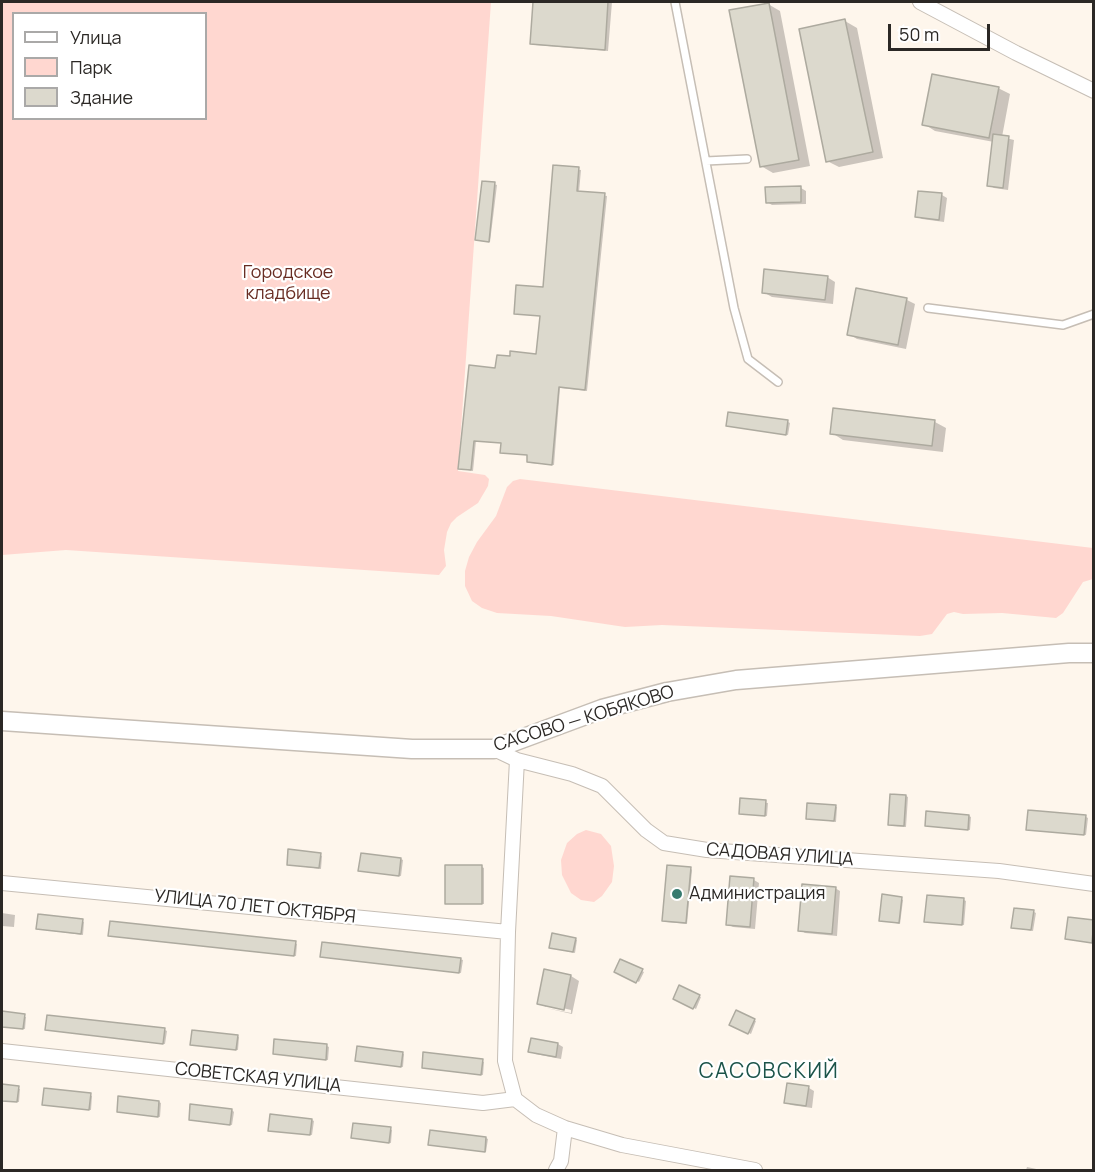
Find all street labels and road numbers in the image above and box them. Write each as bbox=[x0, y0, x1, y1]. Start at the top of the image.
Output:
street label: САСОВО — КОБЯКОВО bbox=[491, 681, 677, 757]
street label: САДОВАЯ УЛИЦА bbox=[706, 839, 854, 871]
street label: УЛИЦА 70 ЛЕТ ОКТЯБРЯ bbox=[153, 886, 357, 928]
street label: СОВЕТСКАЯ УЛИЦА bbox=[174, 1059, 342, 1097]

